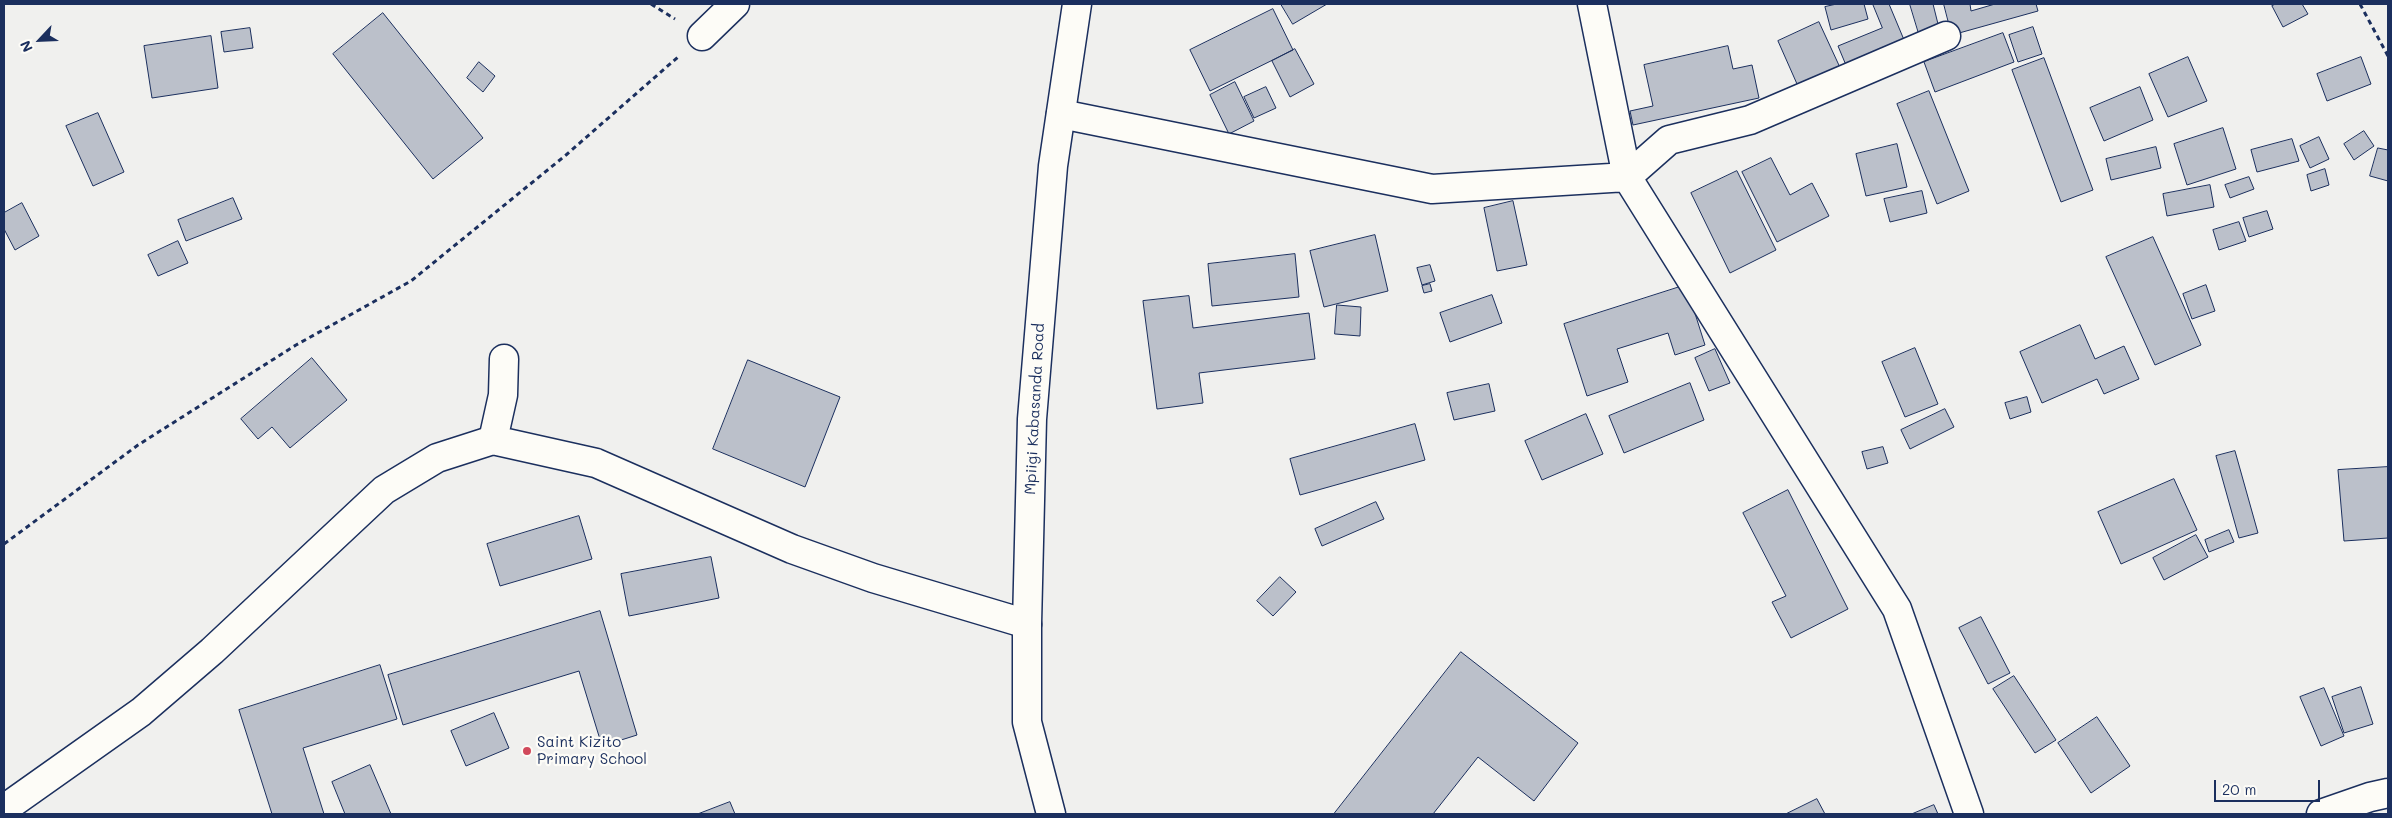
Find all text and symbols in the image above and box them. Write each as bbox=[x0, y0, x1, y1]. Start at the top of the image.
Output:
north arrow bbox=[15, 15, 65, 65]
text: N bbox=[15, 38, 37, 55]
street label: Mpiigi Kabasanda Road bbox=[1022, 323, 1048, 495]
place label: Saint Kizito Primary School bbox=[537, 733, 647, 768]
marker: Saint Kizito Primary School bbox=[521, 745, 533, 757]
scale bar bbox=[2217, 770, 2323, 802]
text: 20 m bbox=[2222, 779, 2256, 799]

